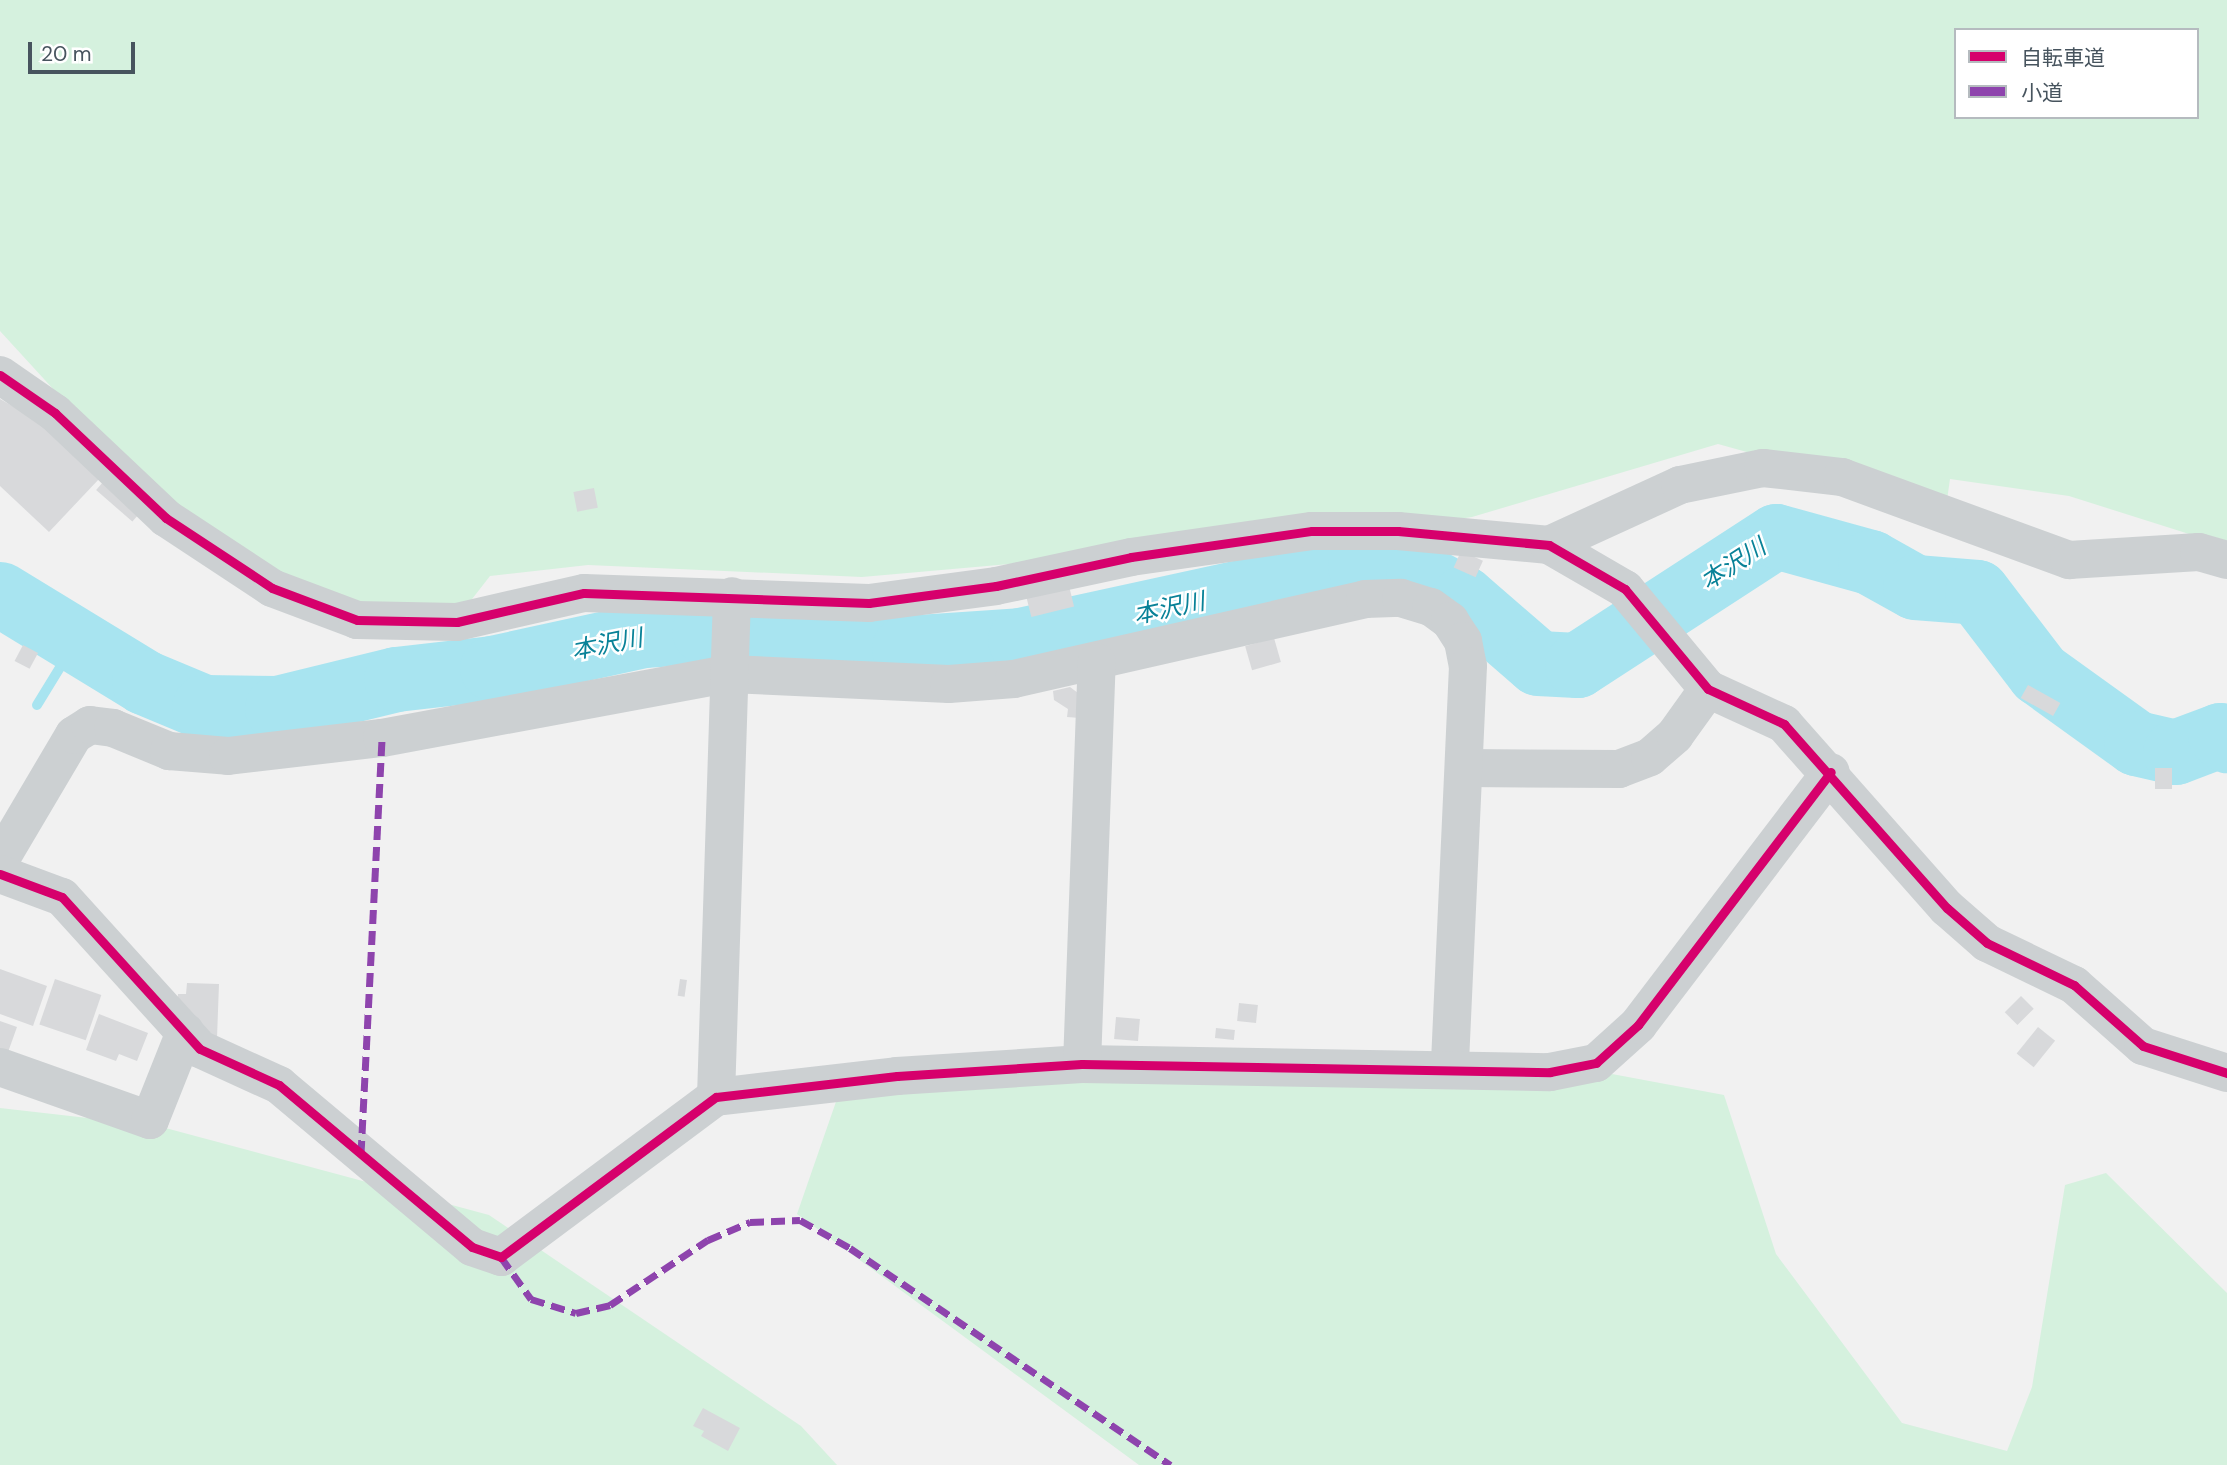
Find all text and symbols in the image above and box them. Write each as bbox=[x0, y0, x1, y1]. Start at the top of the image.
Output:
scale bar bbox=[32, 28, 138, 72]
legend bbox=[1954, 28, 2199, 119]
text: 20 m bbox=[41, 40, 92, 68]
text: 自転車道 bbox=[2021, 44, 2105, 72]
text: 小道 bbox=[2021, 79, 2063, 107]
water label: 本沢川 bbox=[1695, 532, 1771, 596]
water label: 本沢川 bbox=[1131, 586, 1207, 630]
water label: 本沢川 bbox=[569, 623, 645, 665]

